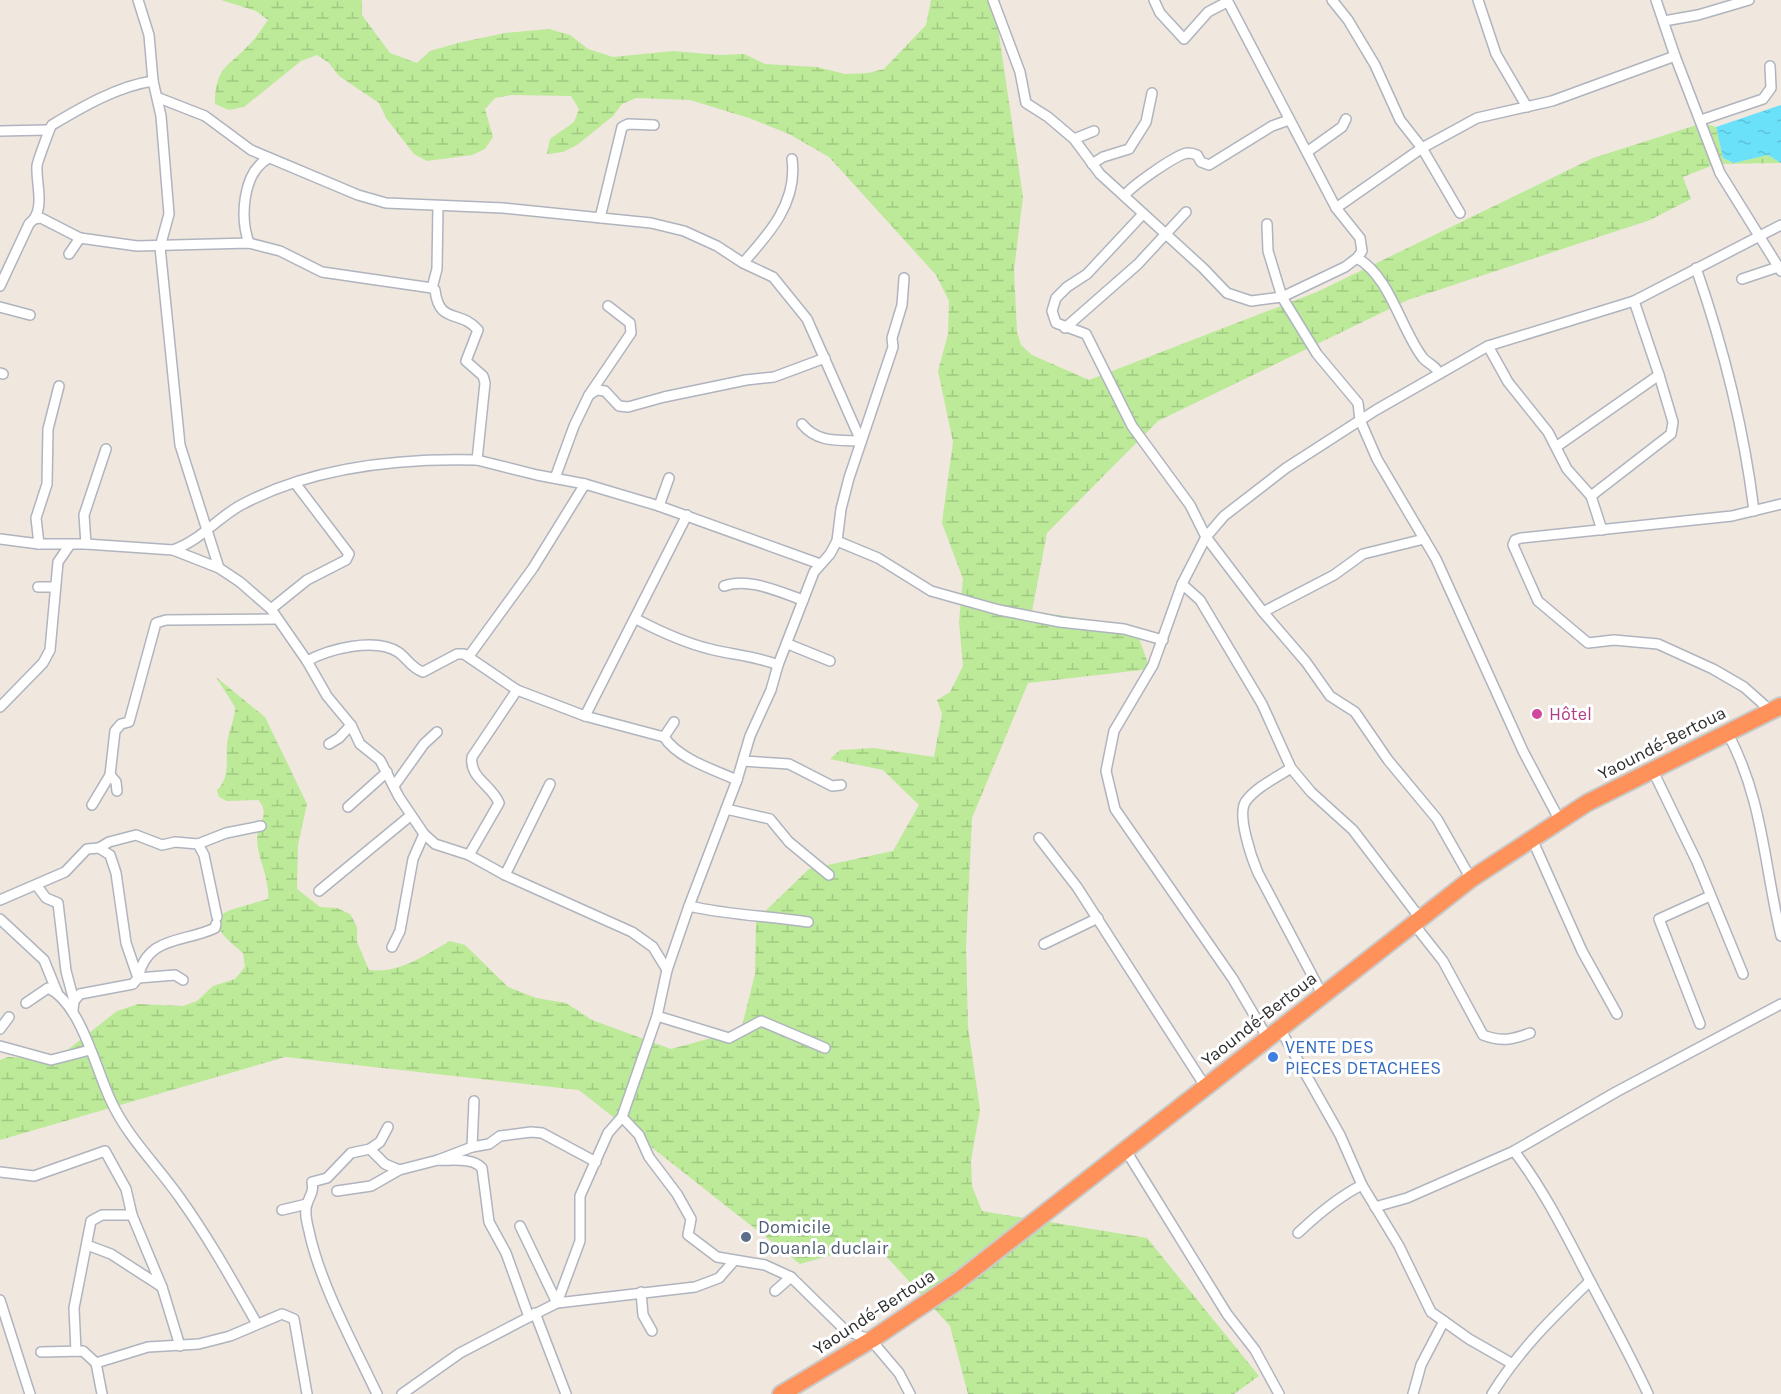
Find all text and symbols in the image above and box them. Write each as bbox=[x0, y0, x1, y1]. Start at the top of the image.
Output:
street label: Yaoundé-Bertoua bbox=[1594, 701, 1730, 785]
place label: Hôtel bbox=[1549, 703, 1592, 725]
marker: Hôtel bbox=[1530, 707, 1544, 721]
street label: Yaoundé-Bertoua bbox=[1197, 967, 1321, 1071]
place label: VENTE DES PIECES DETACHEES bbox=[1285, 1036, 1441, 1079]
marker: VENTE DES PIECES DETACHEES bbox=[1266, 1050, 1280, 1064]
place label: Domicile Douanla duclair bbox=[758, 1216, 889, 1259]
marker: Domicile Douanla duclair bbox=[739, 1230, 753, 1244]
street label: Yaoundé-Bertoua bbox=[809, 1264, 939, 1360]

